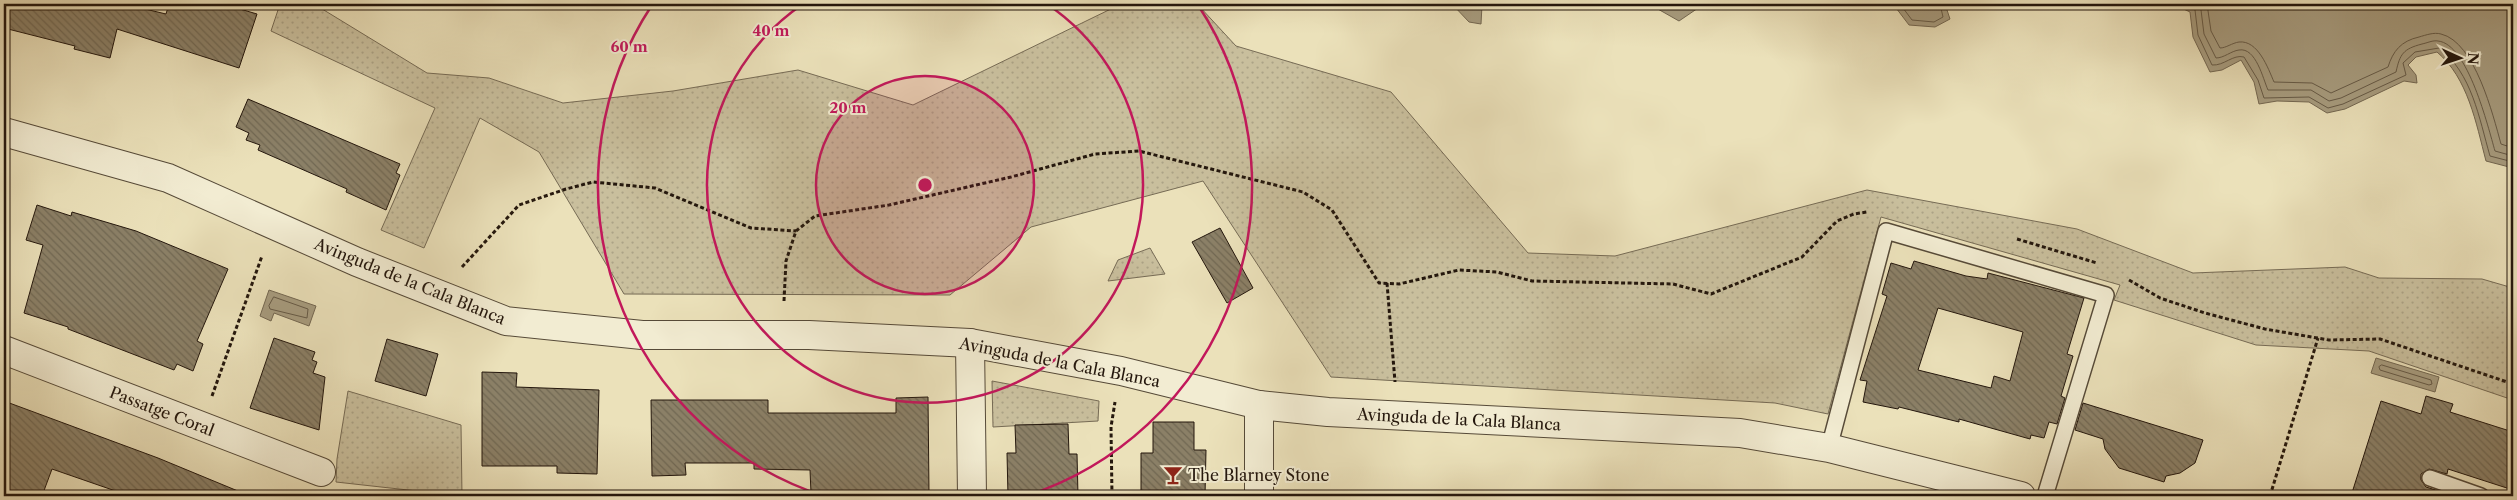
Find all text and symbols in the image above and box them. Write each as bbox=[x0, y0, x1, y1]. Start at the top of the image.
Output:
text: 40 m bbox=[752, 21, 790, 40]
north arrow bbox=[2434, 32, 2484, 82]
text: 60 m bbox=[610, 37, 648, 56]
text: N bbox=[2464, 52, 2482, 65]
text: 20 m bbox=[829, 98, 867, 117]
centre of rings bbox=[916, 176, 934, 194]
street label: Avinguda de la Cala Blanca bbox=[311, 233, 509, 329]
street label: Avinguda de la Cala Blanca bbox=[957, 332, 1163, 391]
street label: Passatge Coral bbox=[107, 382, 217, 440]
street label: Avinguda de la Cala Blanca bbox=[1355, 404, 1562, 434]
bar icon: The Blarney Stone bbox=[1162, 464, 1184, 486]
place label: The Blarney Stone bbox=[1188, 465, 1330, 485]

